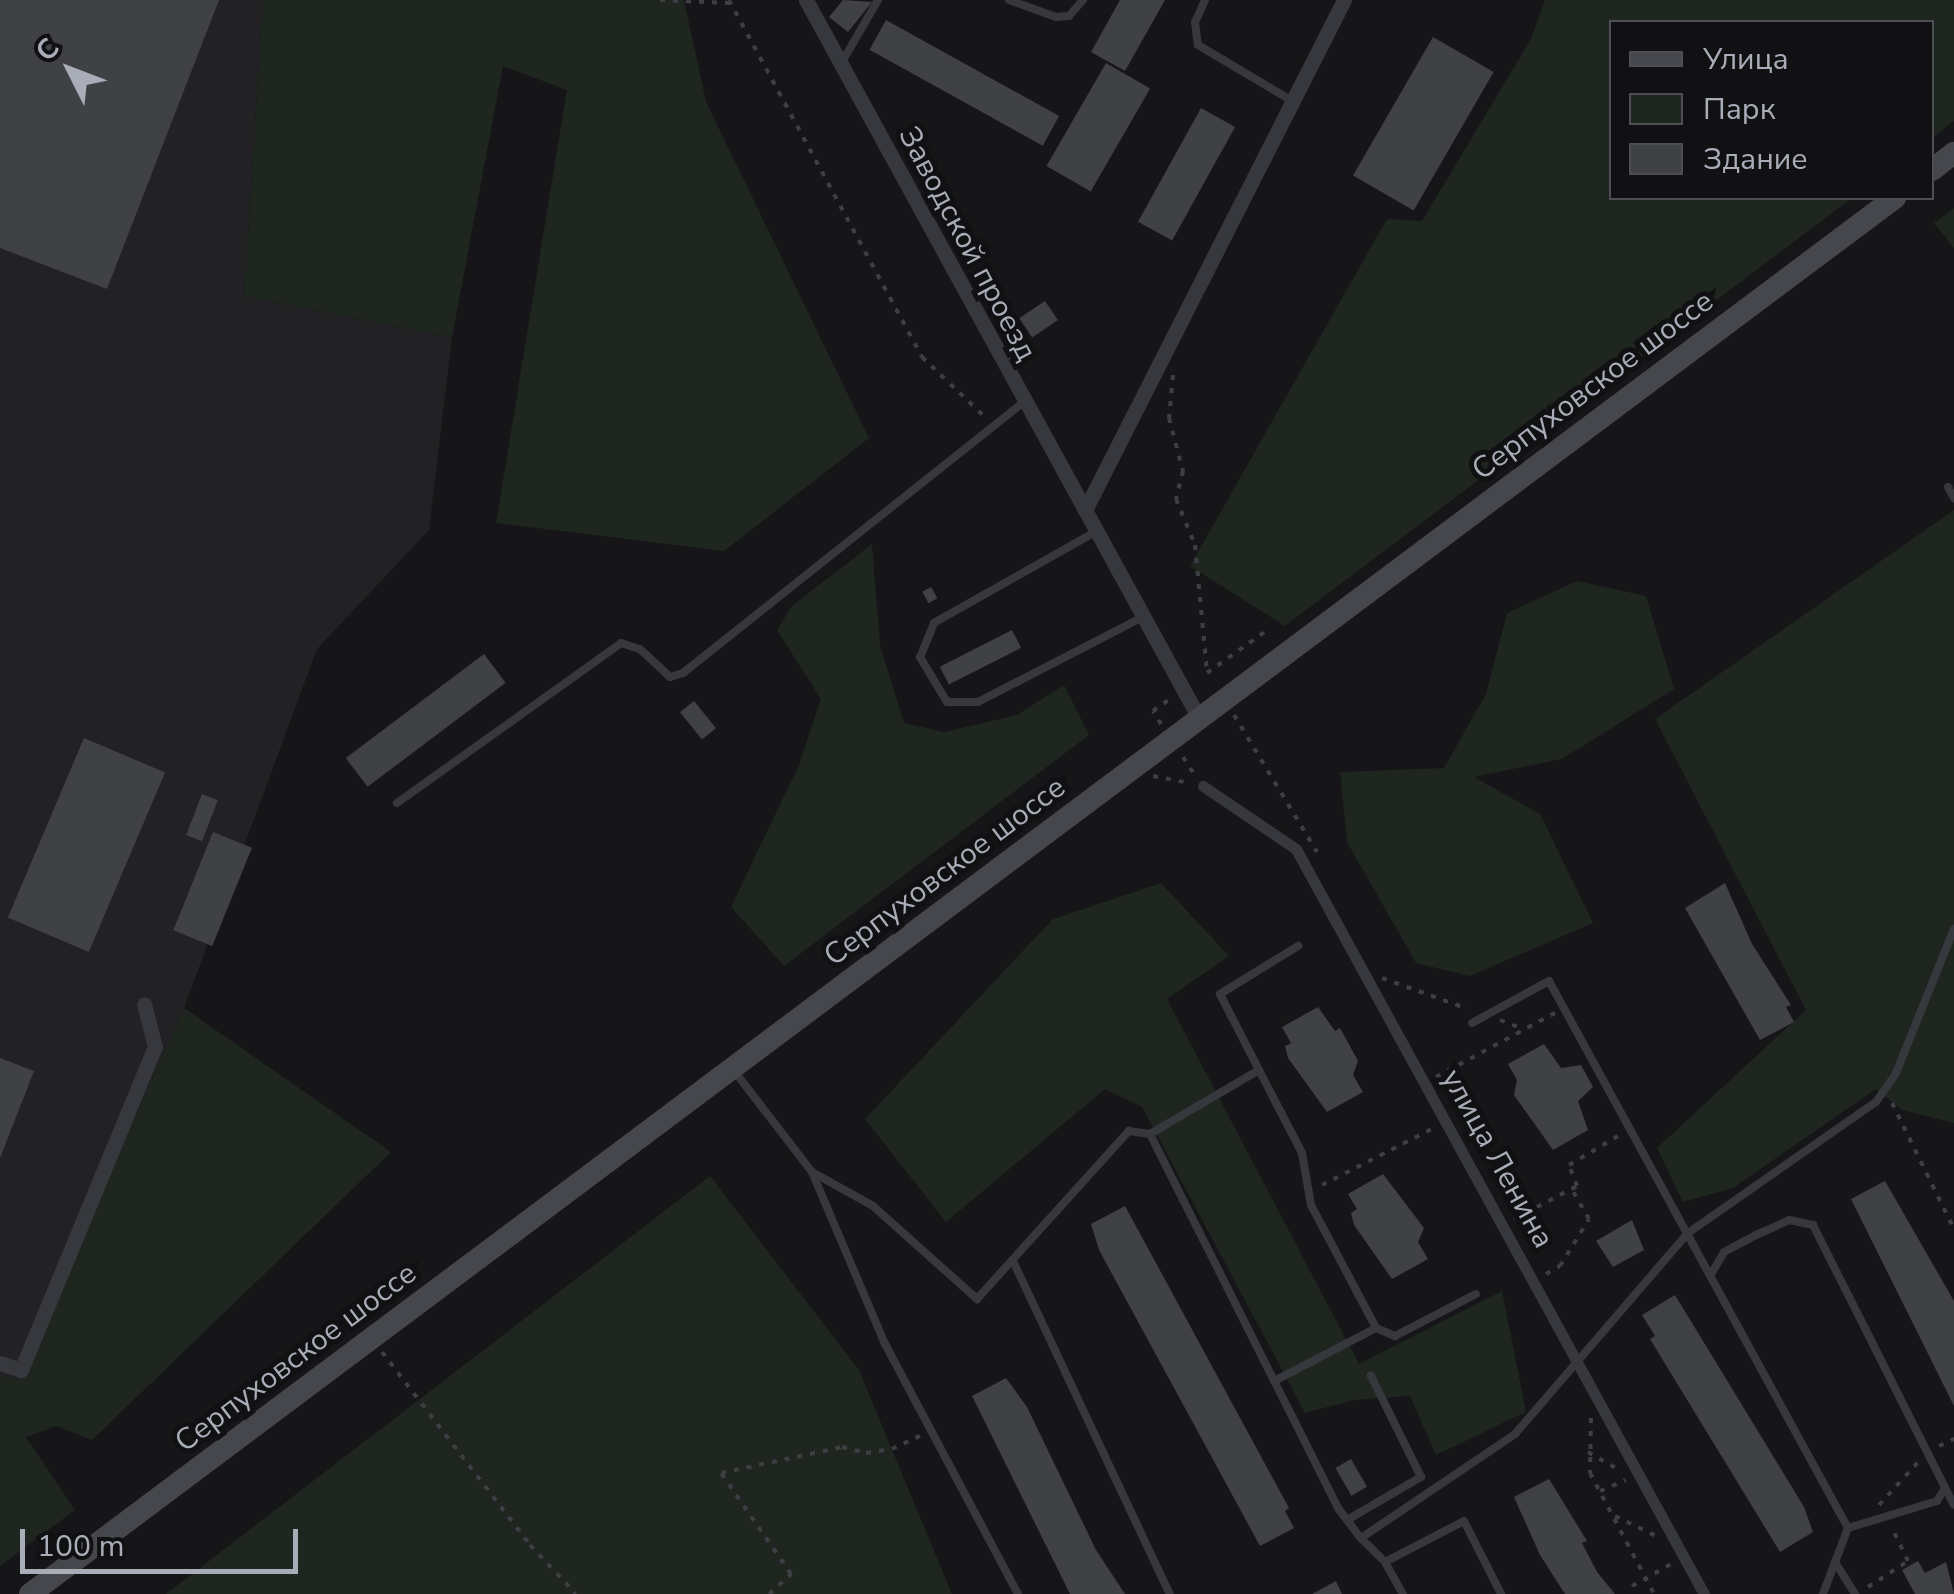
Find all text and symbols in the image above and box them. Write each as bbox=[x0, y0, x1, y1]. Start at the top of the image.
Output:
north arrow bbox=[20, 20, 120, 120]
legend bbox=[1609, 20, 1934, 200]
text: С bbox=[27, 30, 68, 70]
text: Улица bbox=[1703, 39, 1789, 80]
text: Парк bbox=[1703, 89, 1775, 130]
street label: Заводской проезд bbox=[890, 121, 1044, 367]
text: Здание bbox=[1703, 139, 1808, 180]
street label: Серпуховское шоссе bbox=[1465, 284, 1721, 488]
street label: Серпуховское шоссе bbox=[817, 770, 1073, 974]
street label: улица Ленина bbox=[1433, 1063, 1561, 1255]
street label: Серпуховское шоссе bbox=[168, 1256, 424, 1460]
scale bar bbox=[25, 1509, 302, 1571]
text: 100 m bbox=[37, 1526, 124, 1567]

